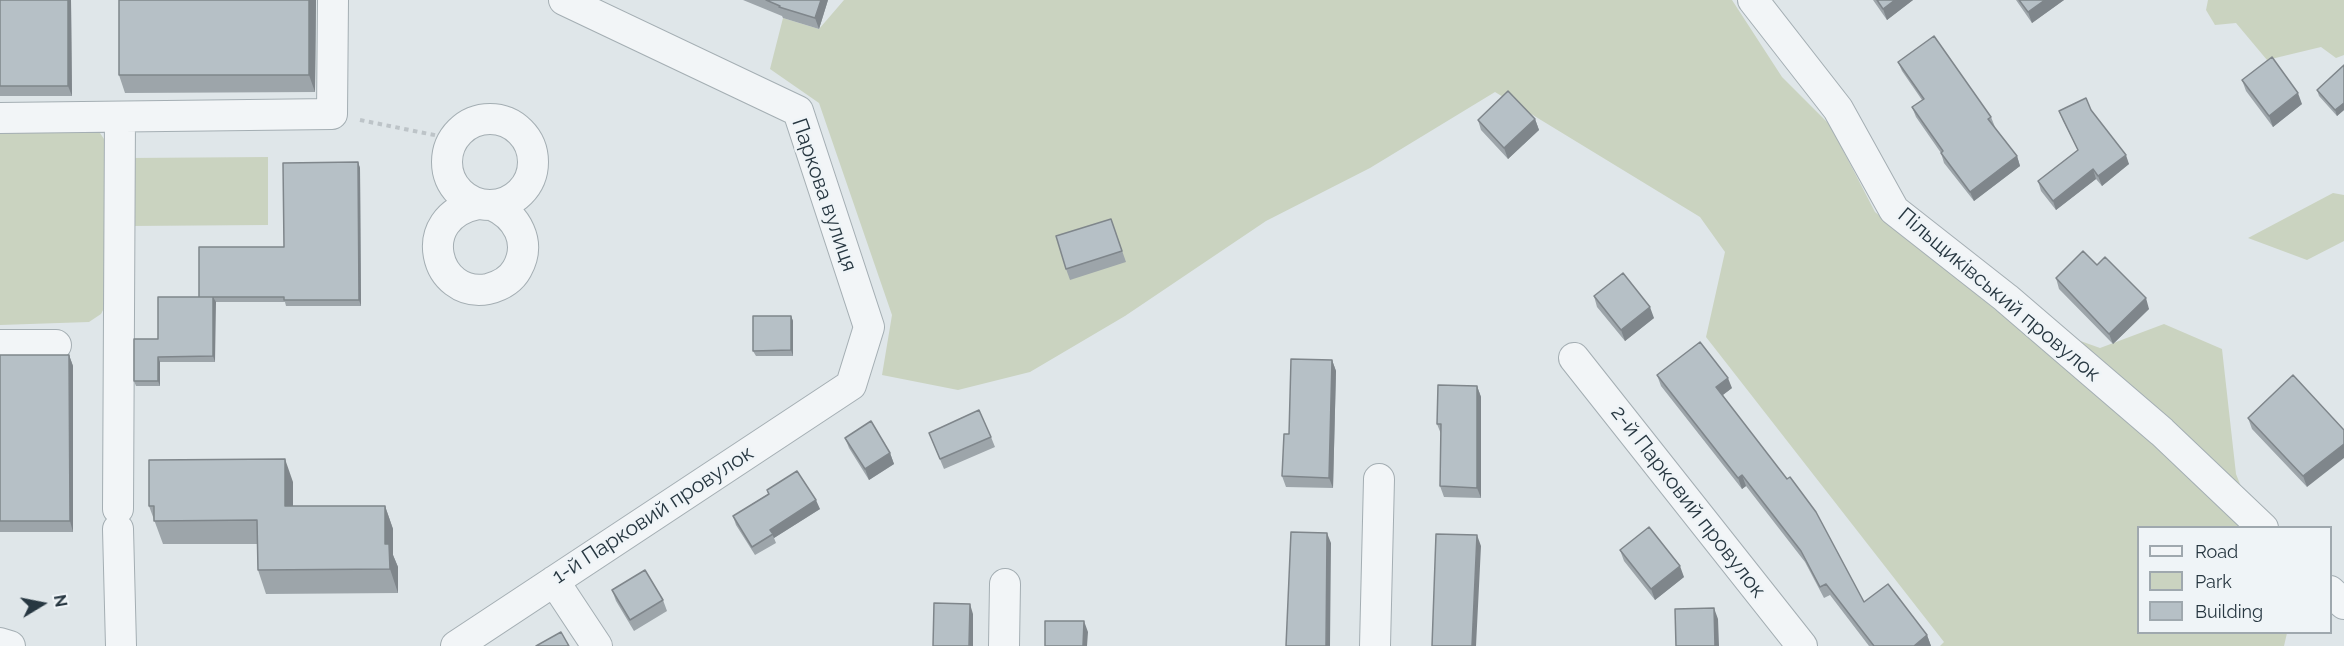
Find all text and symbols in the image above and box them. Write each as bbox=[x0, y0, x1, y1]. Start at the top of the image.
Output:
street label: Паркова вулиця bbox=[786, 115, 862, 275]
street label: Пільщиківський провулок bbox=[1893, 203, 2105, 387]
street label: 2-й Парковий провулок bbox=[1605, 401, 1771, 603]
street label: 1-й Парковий провулок bbox=[548, 441, 758, 589]
legend bbox=[2137, 526, 2332, 634]
text: Road bbox=[2195, 541, 2238, 562]
text: Park bbox=[2195, 571, 2232, 592]
north arrow bbox=[12, 574, 72, 634]
text: N bbox=[50, 593, 71, 608]
text: Building bbox=[2195, 601, 2263, 622]

